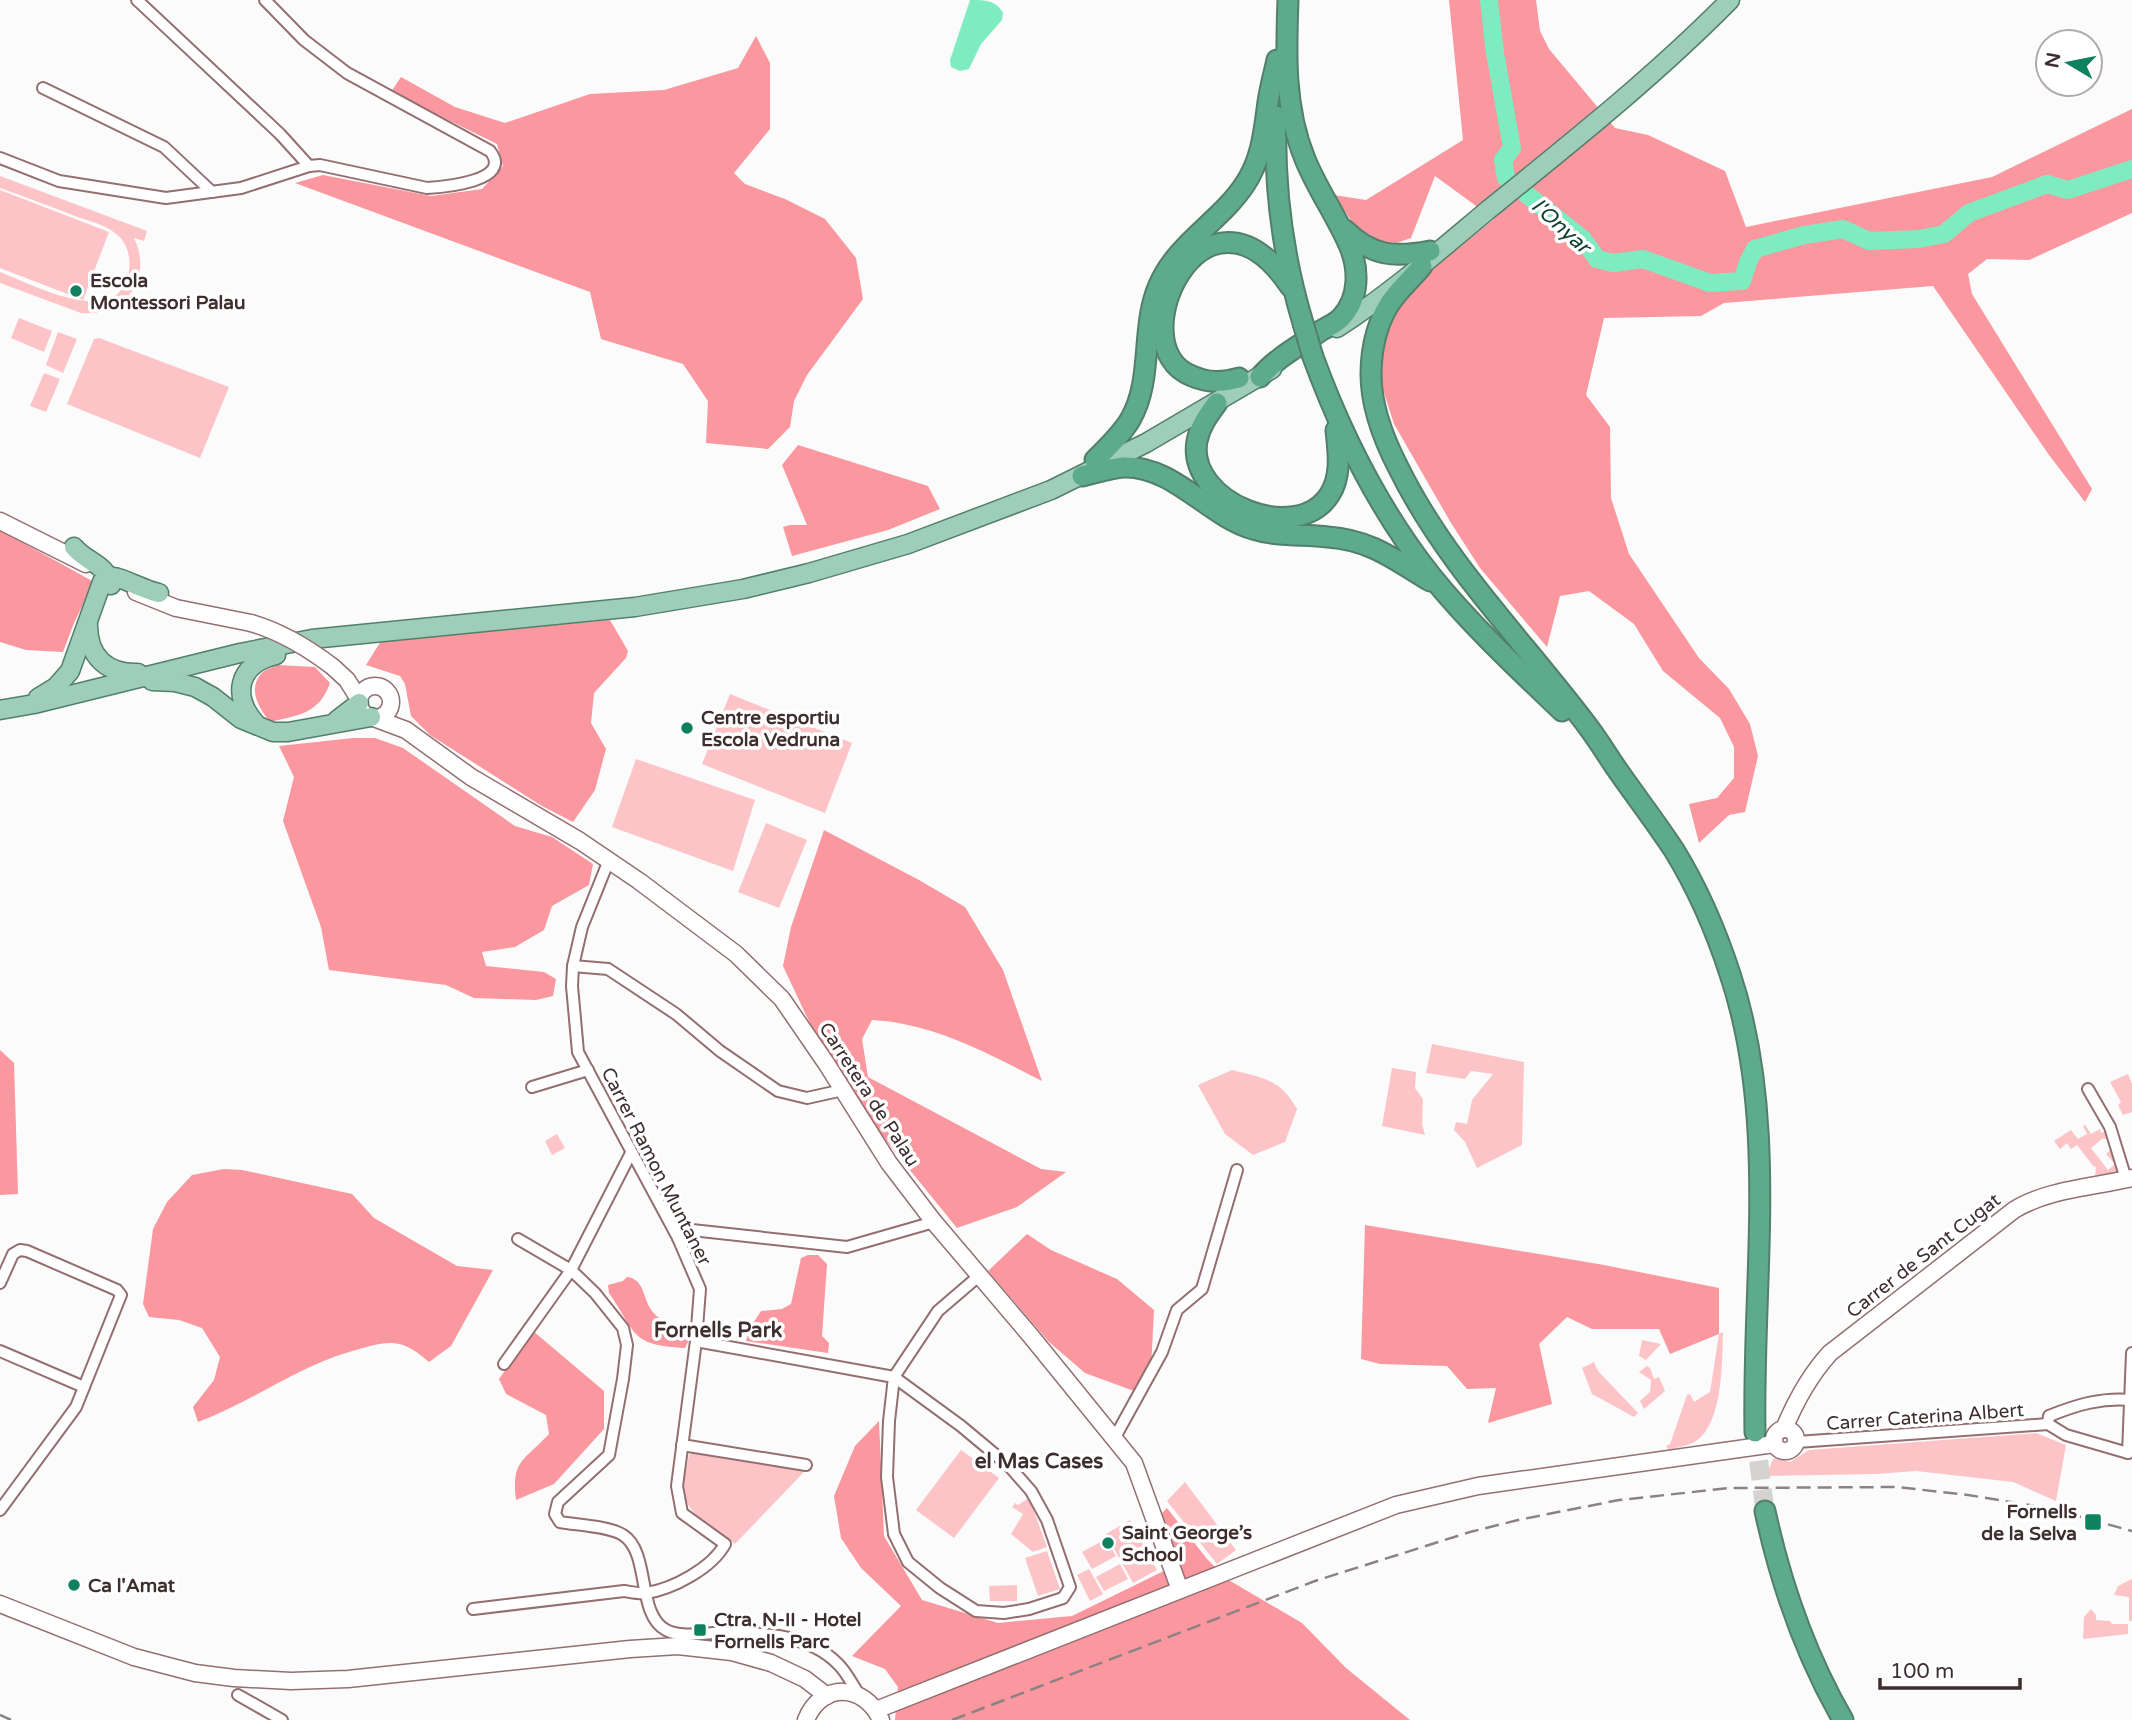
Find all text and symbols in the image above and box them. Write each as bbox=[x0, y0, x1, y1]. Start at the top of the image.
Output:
north arrow bbox=[2034, 28, 2104, 98]
text: N bbox=[2041, 51, 2065, 70]
water label: l'Onyar bbox=[1526, 194, 1597, 261]
place label: Escola Montessori Palau bbox=[90, 270, 245, 314]
marker: Escola Montessori Palau bbox=[68, 283, 84, 299]
place label: Centre esportiu Escola Vedruna bbox=[701, 707, 840, 751]
marker: Centre esportiu Escola Vedruna bbox=[679, 720, 695, 736]
street label: Carretera de Palau bbox=[814, 1018, 924, 1171]
street label: Carrer Ramon Muntaner bbox=[597, 1064, 716, 1270]
street label: Carrer de Sant Cugat bbox=[1842, 1189, 2005, 1323]
district label: Fornells Park bbox=[654, 1318, 783, 1343]
street label: Carrer Caterina Albert bbox=[1826, 1399, 2025, 1435]
district label: el Mas Cases bbox=[975, 1449, 1103, 1474]
place label: Fornells de la Selva bbox=[1981, 1501, 2077, 1545]
marker: Fornells de la Selva bbox=[2083, 1512, 2103, 1532]
place label: Saint George’s School bbox=[1122, 1522, 1252, 1566]
marker: Saint George’s School bbox=[1100, 1535, 1116, 1551]
place label: Ca l'Amat bbox=[88, 1575, 176, 1597]
marker: Ca l'Amat bbox=[66, 1577, 82, 1593]
place label: Ctra. N-II - Hotel Fornells Parc bbox=[714, 1609, 862, 1653]
marker: Ctra. N-II - Hotel Fornells Parc bbox=[692, 1622, 708, 1638]
scale bar bbox=[1880, 1646, 2020, 1690]
text: 100 m bbox=[1890, 1659, 1954, 1684]

